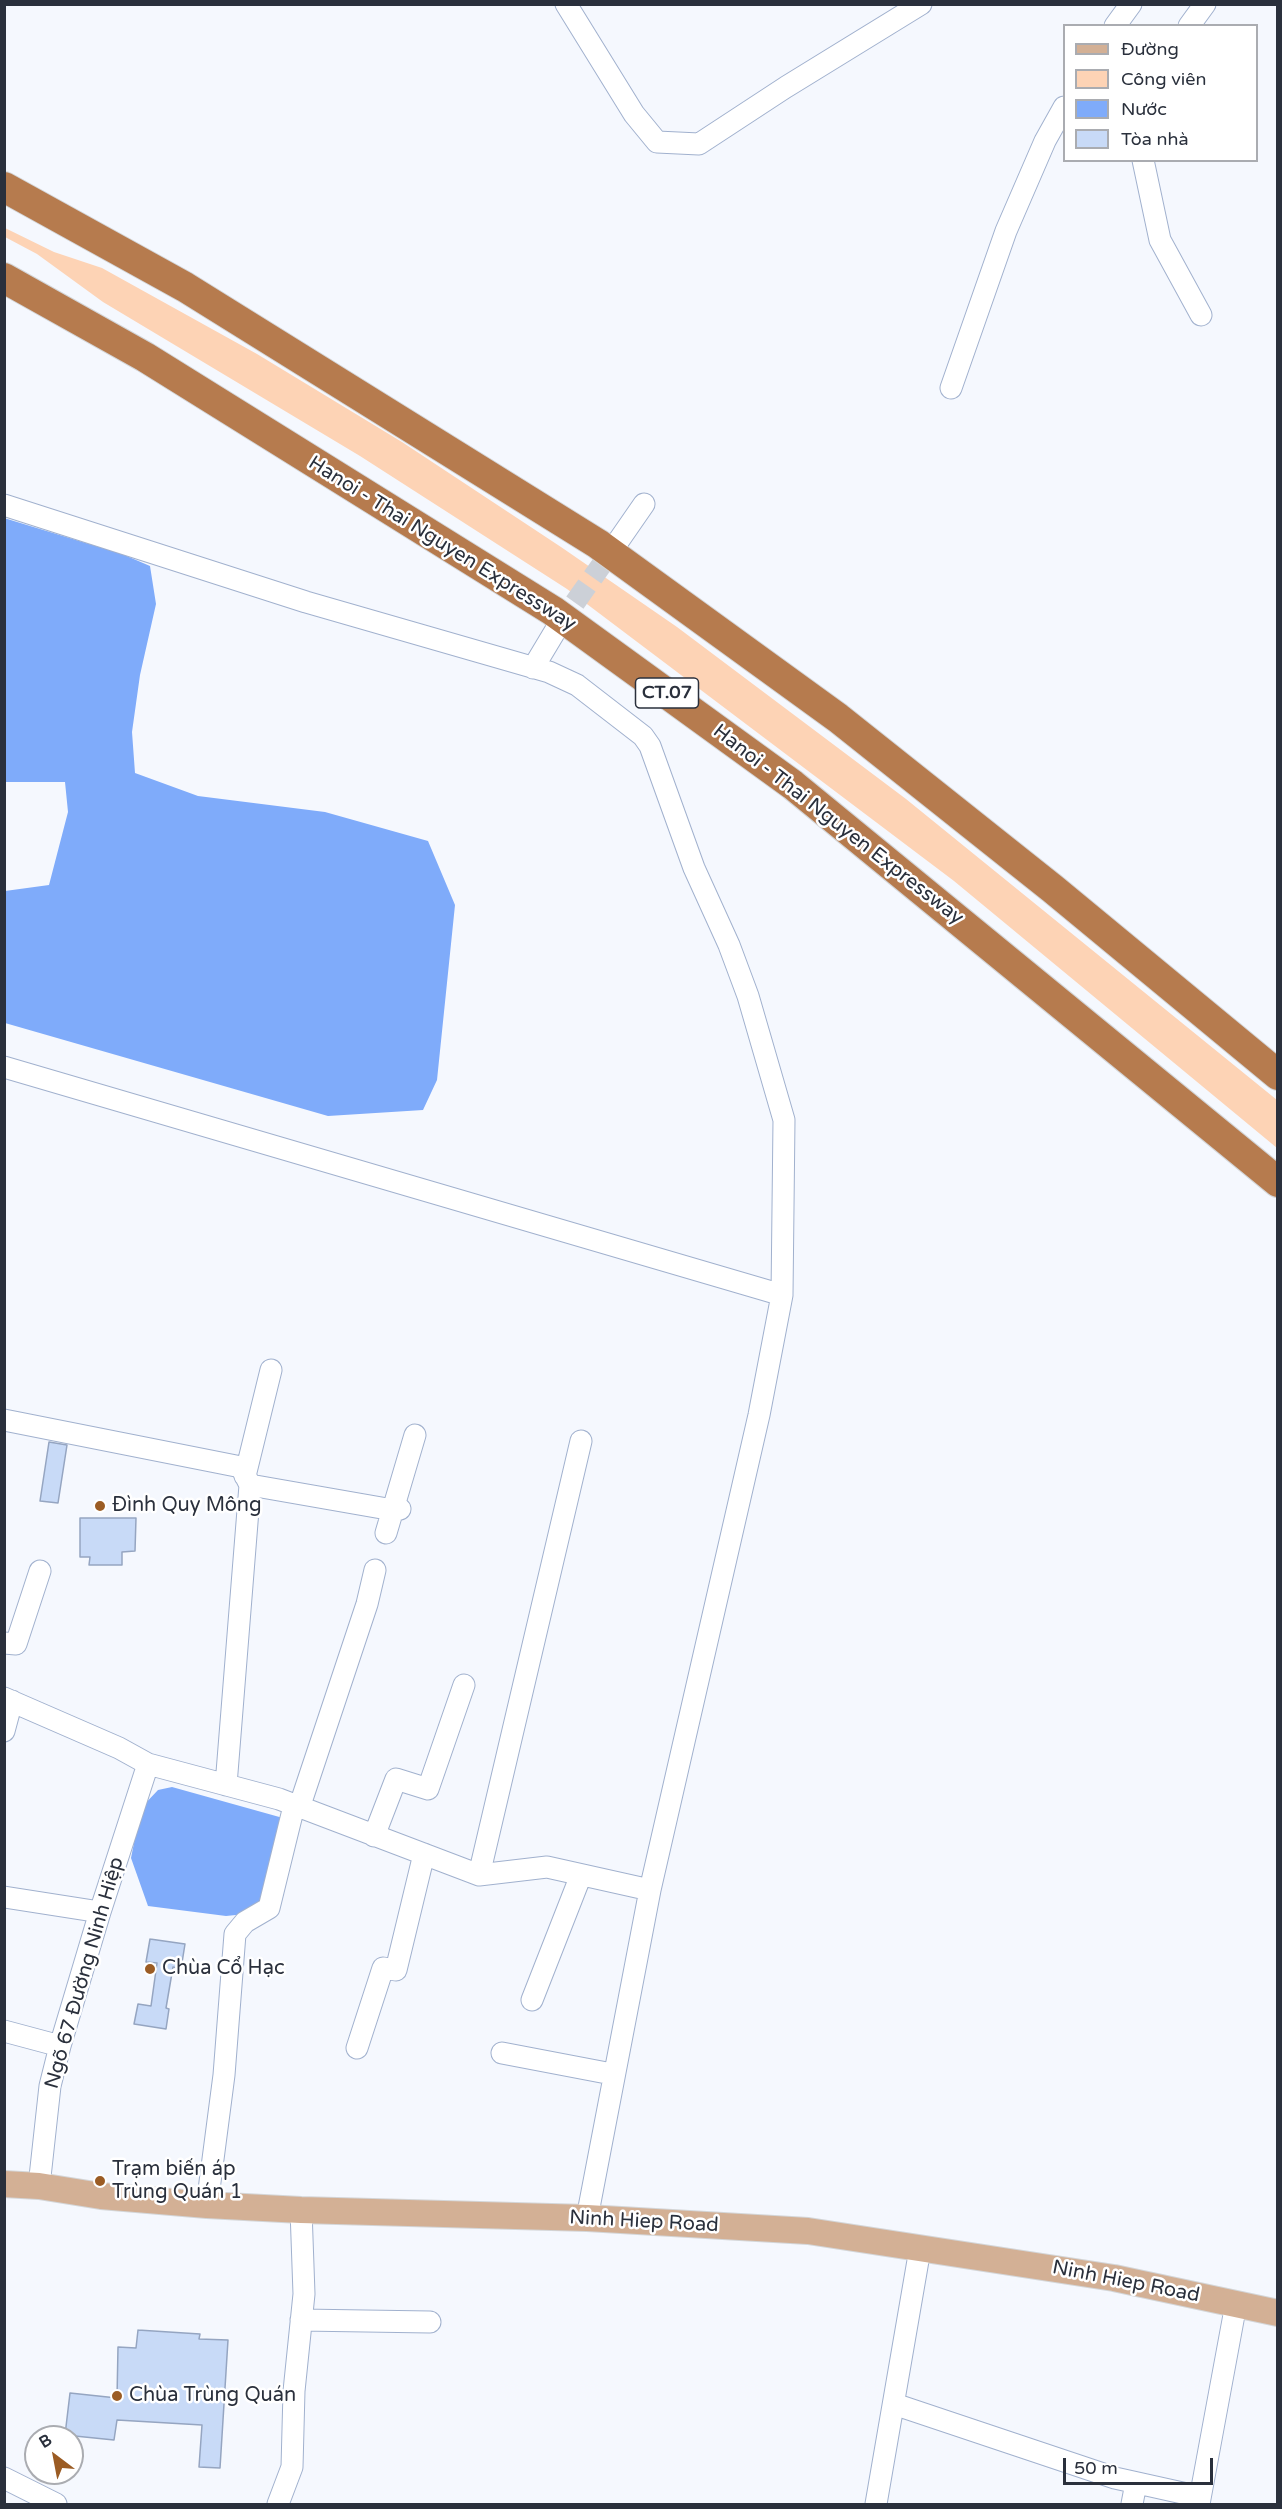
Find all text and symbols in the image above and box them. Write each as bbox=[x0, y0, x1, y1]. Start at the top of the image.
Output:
legend bbox=[1063, 24, 1258, 162]
text: Đường bbox=[1121, 38, 1179, 60]
text: Công viên bbox=[1121, 68, 1206, 90]
text: Nước bbox=[1121, 98, 1167, 120]
text: Tòa nhà bbox=[1121, 128, 1189, 150]
street label: Hanoi - Thai Nguyen Expressway bbox=[304, 451, 580, 637]
road number: CT.07 bbox=[636, 678, 698, 708]
street label: Hanoi - Thai Nguyen Expressway bbox=[708, 720, 968, 930]
place label: Đình Quy Mông bbox=[112, 1494, 262, 1518]
marker: Đình Quy Mông bbox=[93, 1499, 107, 1513]
street label: Ngõ 67 Đường Ninh Hiệp bbox=[40, 1854, 130, 2092]
place label: Chùa Cổ Hạc bbox=[162, 1957, 285, 1981]
marker: Chùa Cổ Hạc bbox=[143, 1962, 157, 1976]
place label: Trạm biến áp Trùng Quán 1 bbox=[112, 2158, 242, 2205]
marker: Trạm biến áp Trùng Quán 1 bbox=[93, 2174, 107, 2188]
street label: Ninh Hiep Road bbox=[569, 2206, 719, 2238]
street label: Ninh Hiep Road bbox=[1050, 2256, 1202, 2308]
place label: Chùa Trùng Quán bbox=[129, 2384, 296, 2408]
marker: Chùa Trùng Quán bbox=[110, 2389, 124, 2403]
north arrow bbox=[24, 2425, 84, 2485]
text: B bbox=[36, 2430, 56, 2453]
scale bar bbox=[1066, 2446, 1216, 2484]
text: 50 m bbox=[1074, 2457, 1118, 2479]

